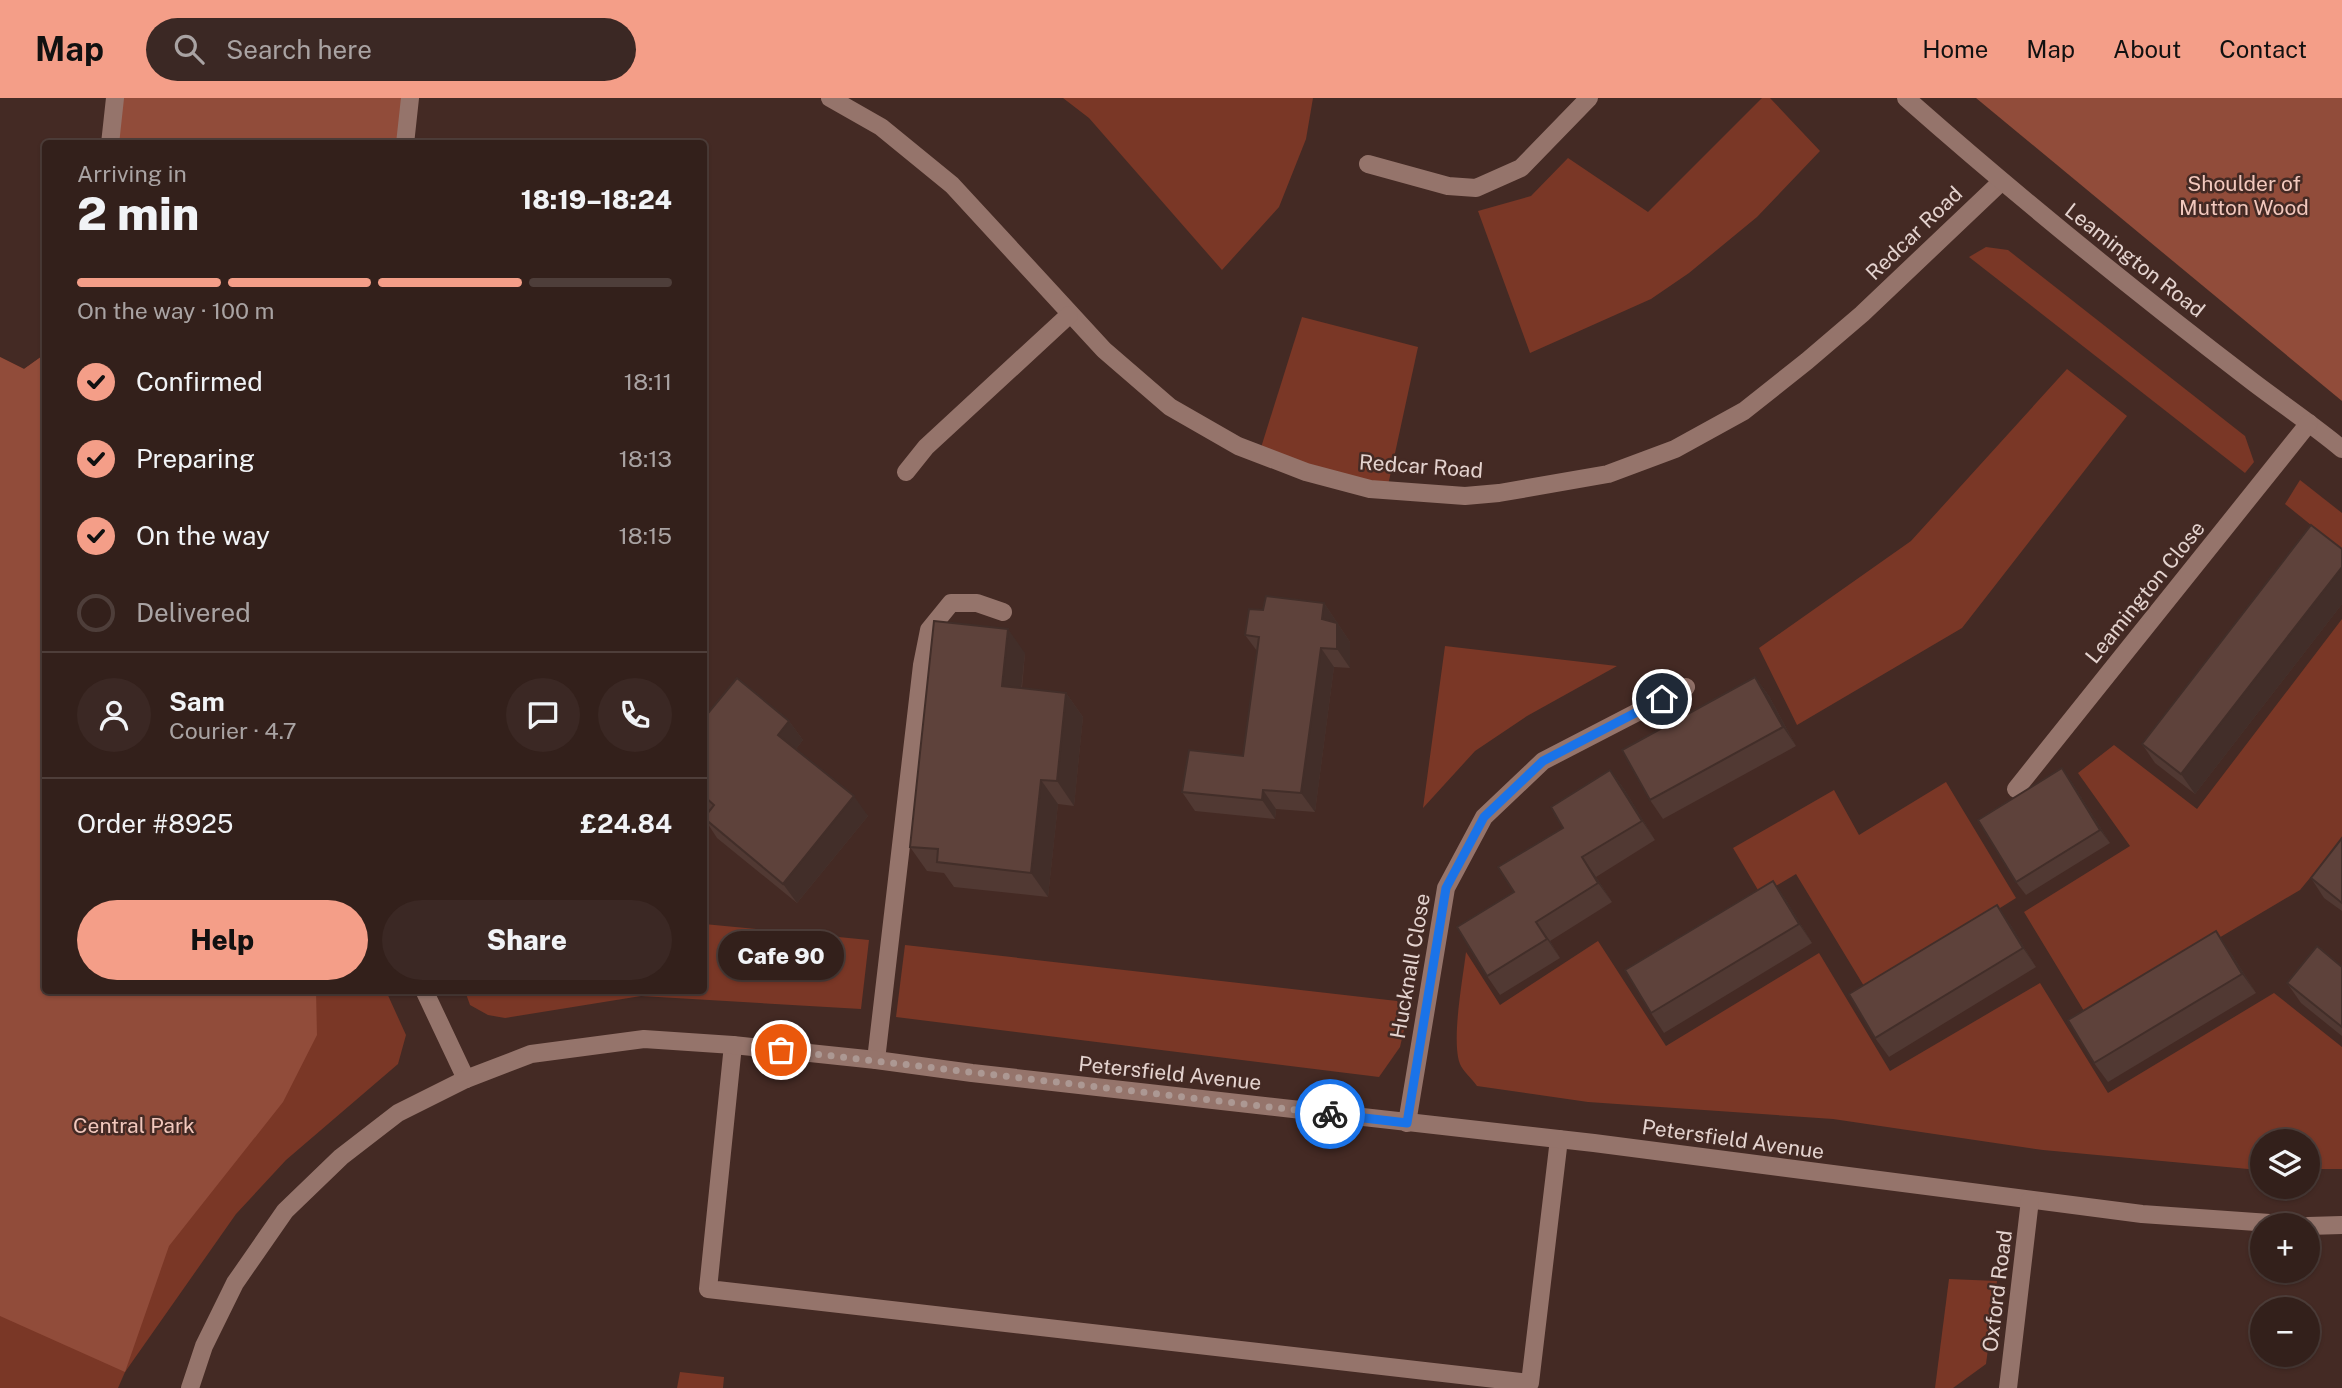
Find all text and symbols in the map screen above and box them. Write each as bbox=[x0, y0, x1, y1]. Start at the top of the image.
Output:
search box bbox=[146, 18, 636, 81]
text: Map bbox=[35, 30, 104, 68]
icon: search bbox=[170, 30, 208, 68]
text: Search here bbox=[226, 34, 372, 65]
text: Home bbox=[1922, 35, 1988, 63]
text: Map bbox=[2026, 35, 2075, 63]
text: About bbox=[2113, 35, 2181, 63]
text: Contact bbox=[2219, 35, 2307, 63]
text: Arriving in bbox=[77, 160, 187, 187]
park label: Shoulder of Mutton Wood bbox=[2179, 171, 2309, 220]
street label: Redcar Road bbox=[1861, 181, 1967, 285]
text: 18:19–18:24 bbox=[521, 184, 672, 215]
text: 2 min bbox=[77, 186, 199, 240]
street label: Leamington Road bbox=[2060, 198, 2210, 322]
text: On the way · 100 m bbox=[77, 297, 274, 324]
icon: check bbox=[77, 363, 115, 401]
text: Confirmed bbox=[136, 366, 263, 397]
text: 18:11 bbox=[624, 368, 672, 395]
icon: check bbox=[77, 440, 115, 478]
text: Preparing bbox=[136, 443, 255, 474]
text: 18:13 bbox=[619, 445, 672, 472]
street label: Redcar Road bbox=[1358, 449, 1484, 483]
street label: Leamington Close bbox=[2080, 516, 2210, 668]
icon: check bbox=[77, 517, 115, 555]
text: On the way bbox=[136, 520, 270, 551]
text: 18:15 bbox=[618, 522, 672, 549]
text: Delivered bbox=[136, 597, 251, 628]
pin bbox=[1632, 669, 1692, 729]
button: person bbox=[77, 678, 151, 752]
button: chat bbox=[506, 678, 580, 752]
button: phone bbox=[598, 678, 672, 752]
icon: home bbox=[1643, 680, 1681, 718]
text: Sam bbox=[169, 686, 225, 717]
text: Courier · 4.7 bbox=[169, 717, 297, 744]
text: Order #8925 bbox=[77, 808, 233, 839]
text: £24.84 bbox=[580, 808, 672, 839]
street label: Hucknall Close bbox=[1385, 891, 1435, 1041]
button: Help bbox=[77, 900, 368, 980]
button: Share bbox=[382, 900, 672, 980]
callout: Cafe 90 bbox=[718, 931, 844, 980]
text: Cafe 90 bbox=[737, 942, 825, 969]
pin bbox=[751, 1020, 811, 1080]
icon: bag bbox=[762, 1031, 800, 1069]
street label: Petersfield Avenue bbox=[1077, 1051, 1263, 1095]
courier bbox=[1295, 1079, 1365, 1149]
icon: bike bbox=[1311, 1095, 1349, 1133]
park label: Central Park bbox=[73, 1113, 195, 1138]
street label: Petersfield Avenue bbox=[1640, 1114, 1826, 1164]
map controls bbox=[2250, 1129, 2320, 1367]
button: layers bbox=[2250, 1129, 2320, 1199]
button: + bbox=[2250, 1213, 2320, 1283]
street label: Oxford Road bbox=[1977, 1229, 2017, 1353]
button: − bbox=[2250, 1297, 2320, 1367]

